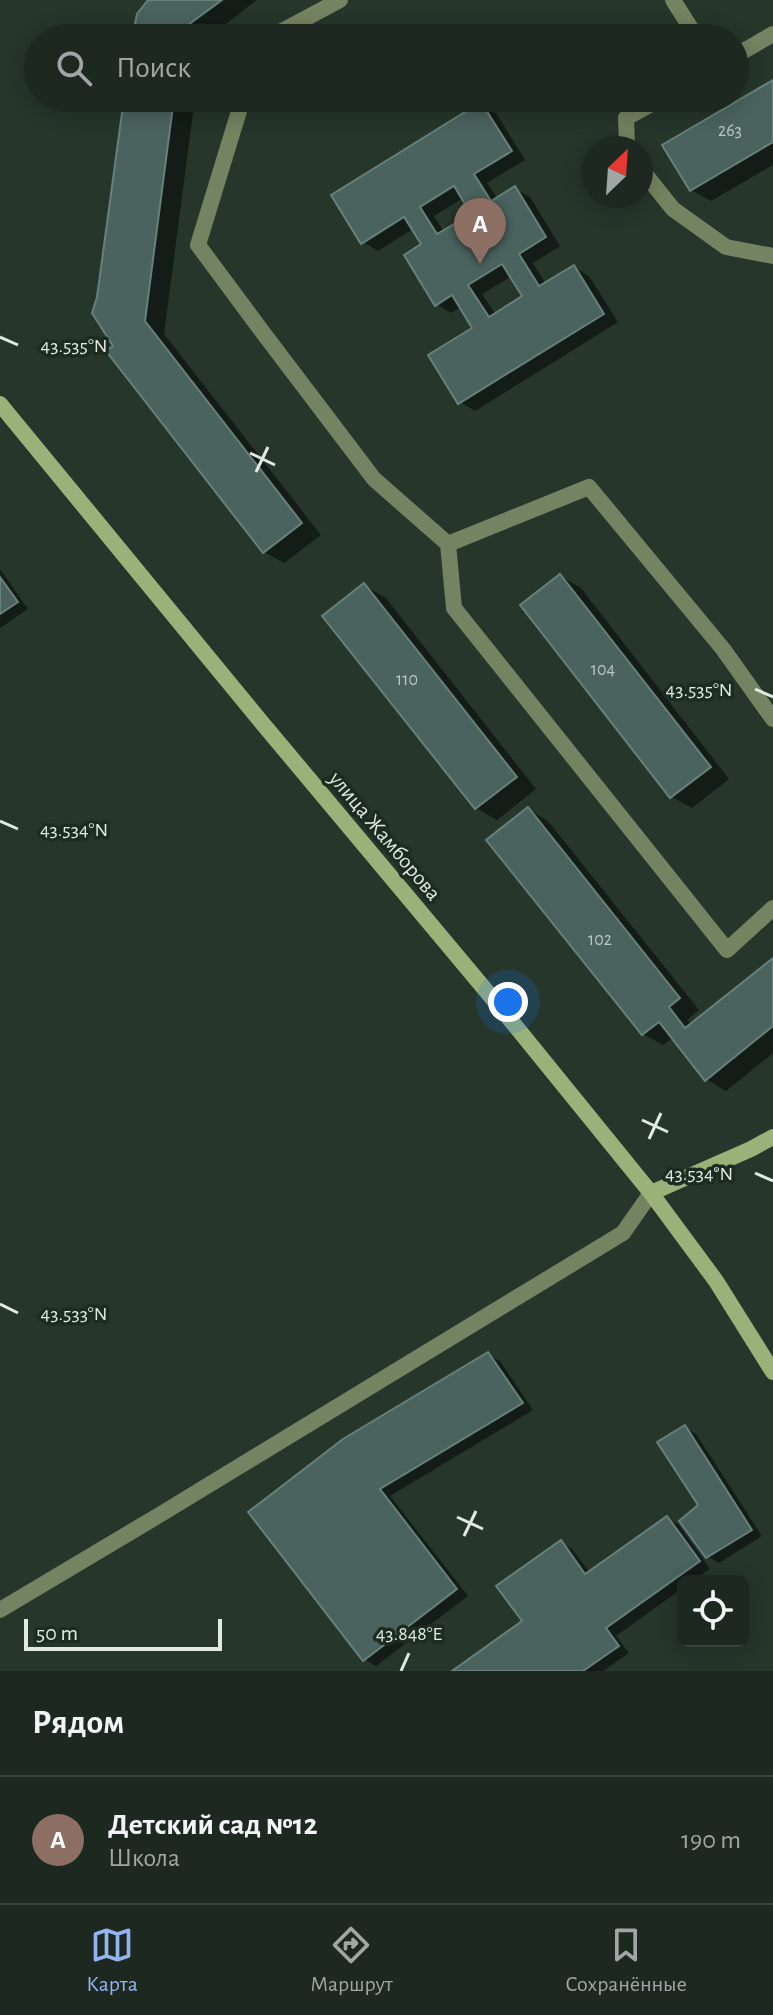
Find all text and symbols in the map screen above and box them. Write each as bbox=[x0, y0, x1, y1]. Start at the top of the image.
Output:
search box bbox=[24, 24, 749, 112]
icon: search bbox=[52, 46, 96, 90]
text: Поиск bbox=[116, 53, 191, 83]
house number: 263 bbox=[718, 122, 742, 140]
north arrow bbox=[581, 136, 653, 208]
pin: A bbox=[454, 198, 506, 264]
text: 43.535°N bbox=[41, 336, 107, 356]
house number: 104 bbox=[591, 661, 616, 679]
house number: 110 bbox=[396, 671, 418, 689]
text: 43.535°N bbox=[666, 680, 732, 700]
street label: улица Жамборова bbox=[324, 767, 445, 905]
text: 43.534°N bbox=[40, 820, 108, 840]
house number: 102 bbox=[588, 931, 612, 949]
your location bbox=[488, 982, 528, 1022]
text: 43.534°N bbox=[665, 1164, 733, 1184]
text: 43.533°N bbox=[41, 1304, 107, 1324]
map controls bbox=[677, 1575, 749, 1647]
button: locate bbox=[677, 1575, 749, 1647]
scale bar bbox=[24, 1615, 222, 1651]
text: 50 m bbox=[36, 1622, 78, 1644]
text: 43.848°E bbox=[376, 1624, 443, 1644]
text: Рядом bbox=[32, 1706, 124, 1740]
text: Детский сад №12 bbox=[108, 1810, 318, 1840]
text: A bbox=[50, 1827, 66, 1853]
text: 190 m bbox=[681, 1827, 741, 1853]
text: Школа bbox=[108, 1845, 180, 1871]
tab: Карта bbox=[86, 1923, 138, 1997]
tab: Маршрут bbox=[310, 1923, 393, 1997]
tab: Сохранённые bbox=[565, 1923, 687, 1997]

